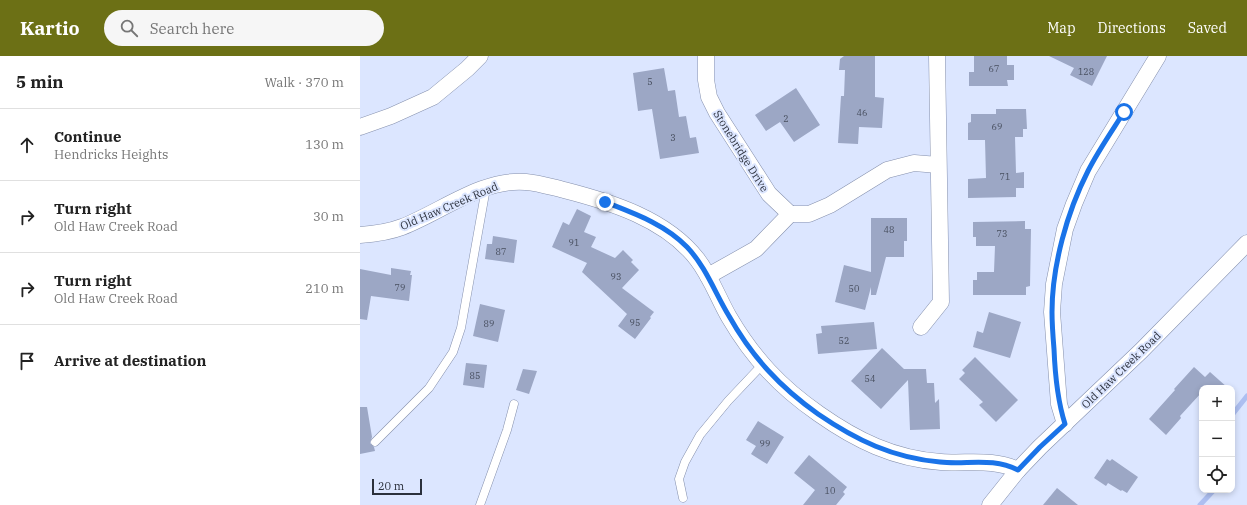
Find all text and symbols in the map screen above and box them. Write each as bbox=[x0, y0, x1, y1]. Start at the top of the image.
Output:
search box bbox=[104, 10, 384, 46]
text: Kartio bbox=[20, 16, 80, 40]
icon: search bbox=[118, 17, 140, 39]
text: Search here bbox=[150, 19, 234, 38]
text: Map bbox=[1047, 19, 1076, 37]
text: Directions bbox=[1098, 19, 1166, 37]
text: Saved bbox=[1188, 19, 1227, 37]
house number: 67 bbox=[989, 63, 999, 74]
house number: 128 bbox=[1078, 66, 1094, 77]
text: 5 min bbox=[16, 71, 64, 93]
text: Walk · 370 m bbox=[265, 74, 344, 91]
house number: 5 bbox=[647, 76, 653, 87]
route start bbox=[1115, 103, 1133, 121]
house number: 46 bbox=[857, 107, 867, 118]
street label: Stonebridge Drive bbox=[710, 108, 772, 194]
house number: 2 bbox=[783, 113, 789, 124]
house number: 69 bbox=[992, 121, 1002, 132]
text: Continue bbox=[54, 127, 121, 146]
house number: 3 bbox=[670, 132, 676, 143]
icon: ahead bbox=[16, 134, 38, 156]
text: 130 m bbox=[305, 136, 344, 153]
text: Hendricks Heights bbox=[54, 146, 168, 163]
house number: 71 bbox=[1000, 171, 1010, 182]
street label: Old Haw Creek Road bbox=[398, 179, 500, 233]
route end bbox=[596, 193, 614, 211]
text: Turn right bbox=[54, 199, 132, 218]
icon: right bbox=[16, 206, 38, 228]
text: 30 m bbox=[313, 208, 344, 225]
text: Old Haw Creek Road bbox=[54, 218, 178, 235]
house number: 48 bbox=[884, 224, 894, 235]
house number: 73 bbox=[997, 228, 1007, 239]
house number: 91 bbox=[569, 237, 579, 248]
house number: 87 bbox=[496, 246, 506, 257]
text: Turn right bbox=[54, 271, 132, 290]
house number: 93 bbox=[611, 271, 621, 282]
icon: right bbox=[16, 278, 38, 300]
text: 210 m bbox=[305, 280, 344, 297]
house number: 79 bbox=[395, 282, 405, 293]
house number: 50 bbox=[849, 283, 859, 294]
text: Old Haw Creek Road bbox=[54, 290, 178, 307]
house number: 95 bbox=[630, 317, 640, 328]
house number: 89 bbox=[484, 318, 494, 329]
street label: Old Haw Creek Road bbox=[1078, 328, 1164, 411]
house number: 52 bbox=[839, 335, 849, 346]
icon: arrive bbox=[16, 350, 38, 372]
text: Arrive at destination bbox=[54, 351, 206, 370]
house number: 85 bbox=[470, 370, 480, 381]
house number: 54 bbox=[865, 373, 875, 384]
map controls bbox=[1199, 385, 1235, 493]
button: + bbox=[1199, 385, 1235, 421]
button: − bbox=[1199, 421, 1235, 457]
house number: 99 bbox=[760, 438, 770, 449]
button: locate bbox=[1199, 457, 1235, 493]
scale bar bbox=[372, 477, 422, 496]
text: 20 m bbox=[378, 479, 404, 493]
house number: 10 bbox=[825, 485, 835, 496]

